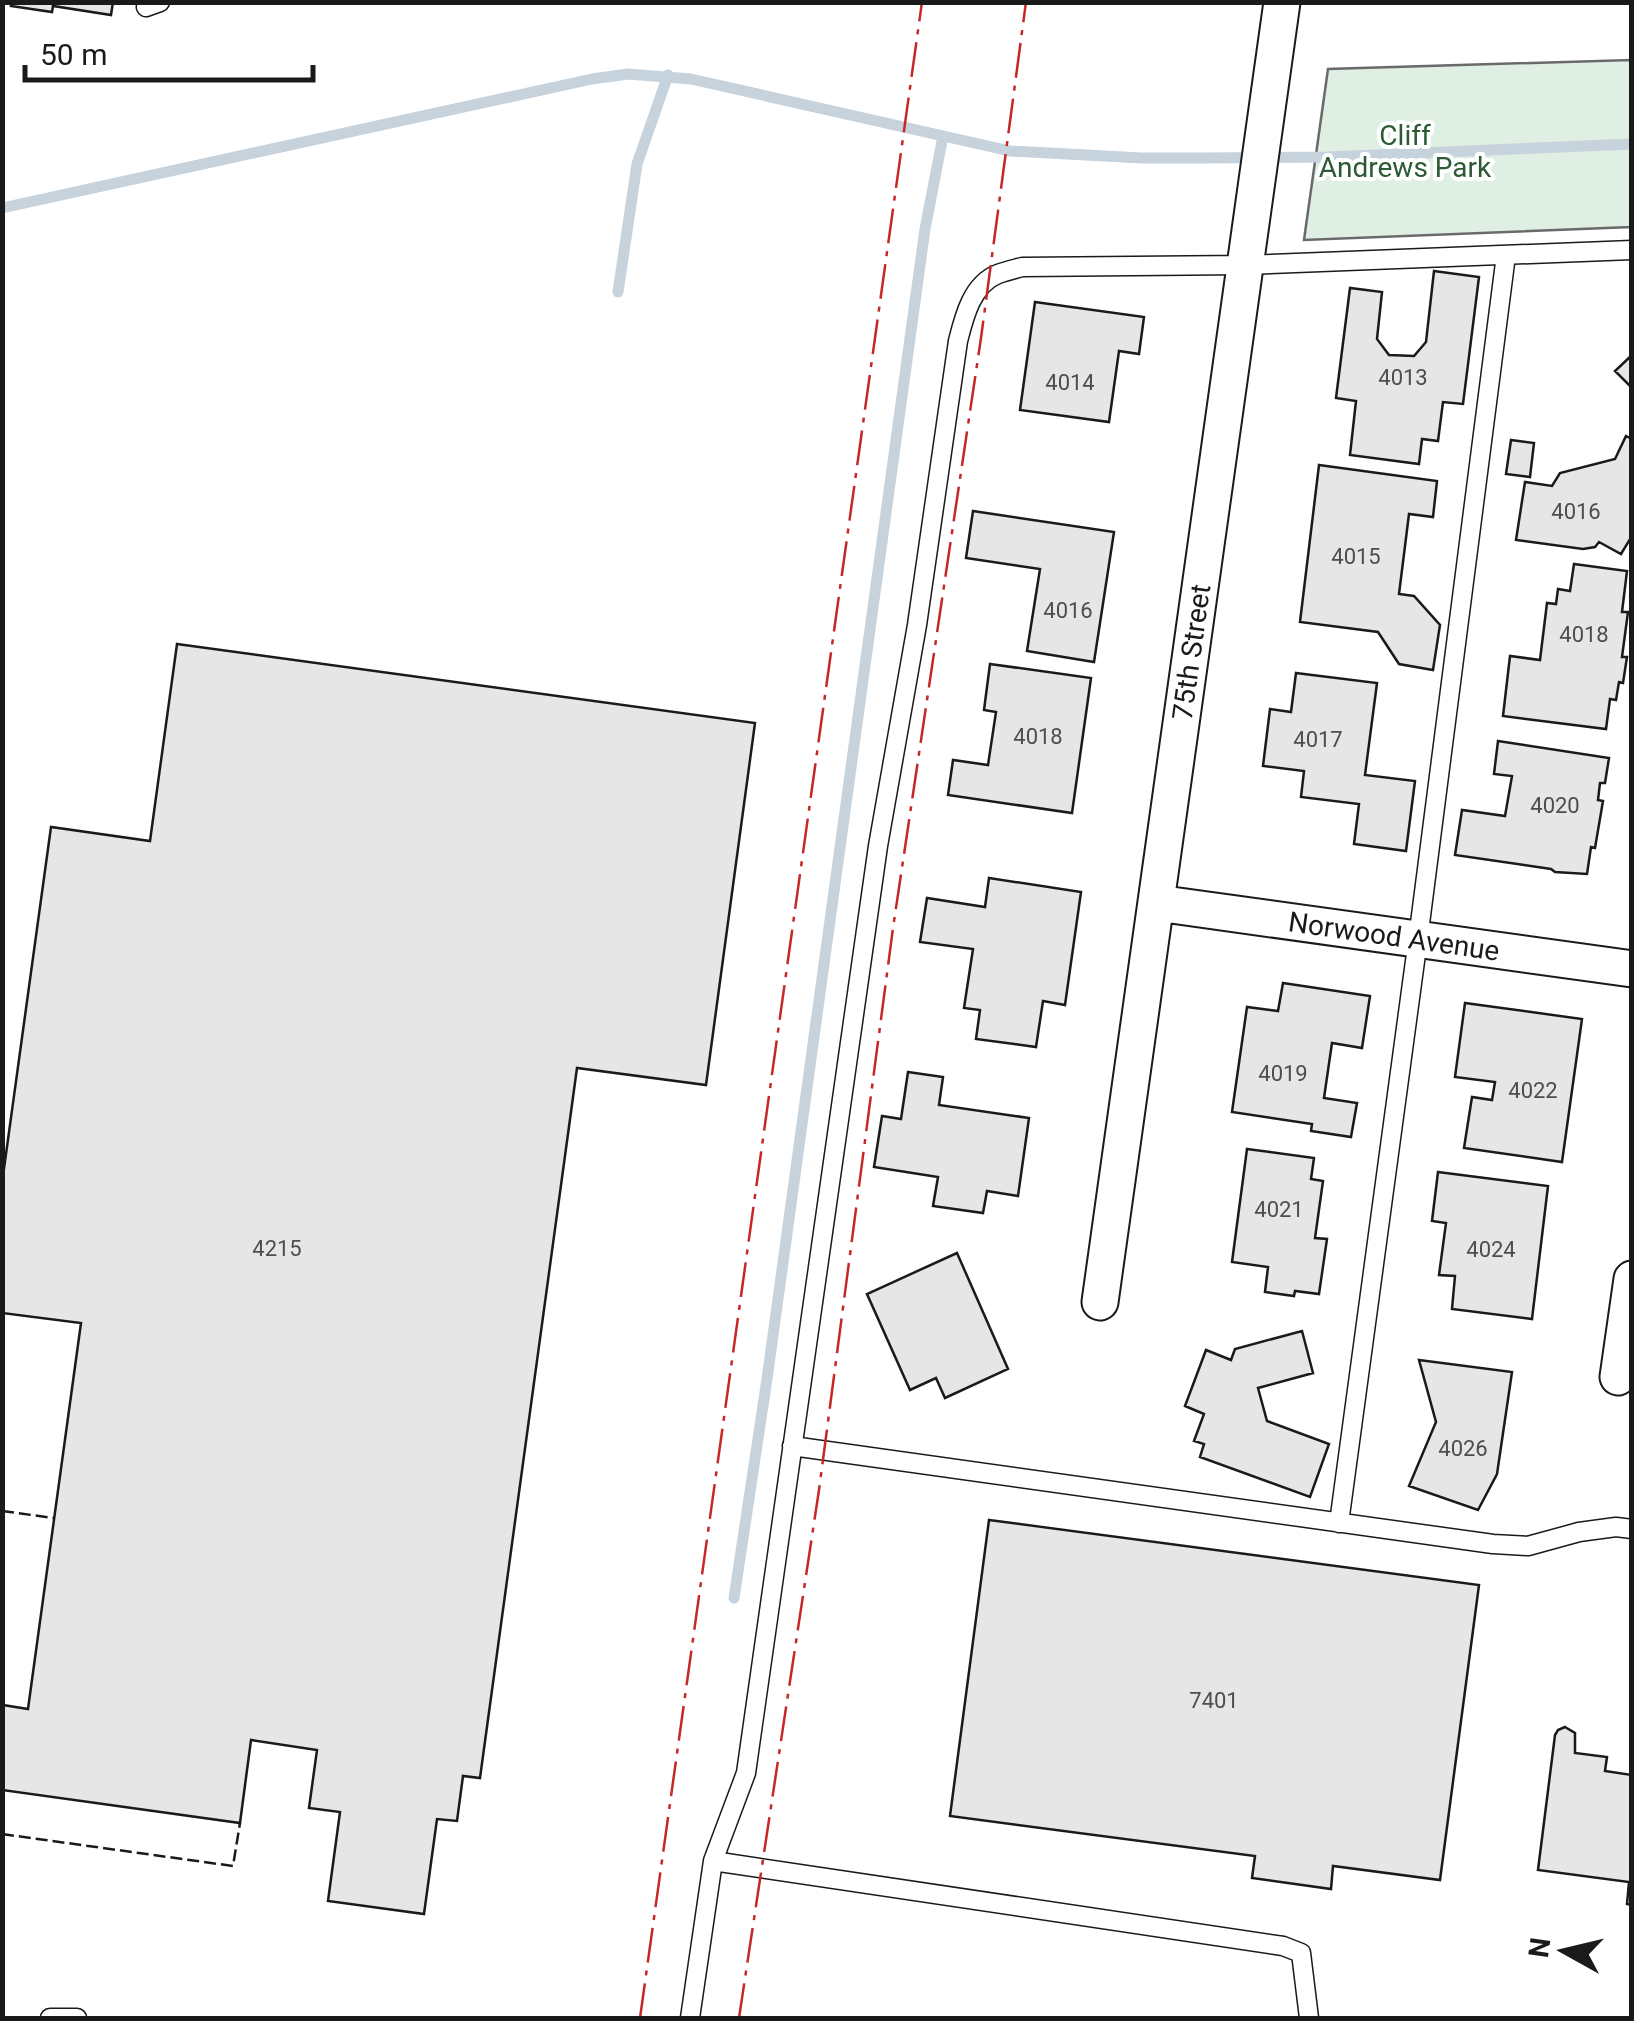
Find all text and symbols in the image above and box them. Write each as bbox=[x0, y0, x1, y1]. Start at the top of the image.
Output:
scale bar bbox=[25, 20, 312, 82]
text: 50 m bbox=[40, 37, 107, 72]
park label: Cliff Andrews Park bbox=[1319, 119, 1492, 184]
house number: 4013 bbox=[1378, 365, 1428, 390]
house number: 4014 bbox=[1045, 370, 1095, 395]
house number: 4016 bbox=[1551, 499, 1601, 524]
house number: 4015 bbox=[1331, 544, 1381, 569]
street label: 75th Street bbox=[1166, 582, 1217, 722]
house number: 4016 bbox=[1043, 598, 1093, 623]
house number: 4018 bbox=[1559, 622, 1609, 647]
house number: 4018 bbox=[1013, 724, 1063, 749]
house number: 4017 bbox=[1293, 727, 1343, 752]
house number: 4020 bbox=[1530, 793, 1580, 818]
street label: Norwood Avenue bbox=[1286, 905, 1502, 968]
house number: 4019 bbox=[1258, 1061, 1308, 1086]
house number: 4022 bbox=[1508, 1078, 1558, 1103]
house number: 4021 bbox=[1254, 1197, 1304, 1222]
house number: 4215 bbox=[252, 1236, 302, 1261]
house number: 4024 bbox=[1466, 1237, 1516, 1262]
house number: 4026 bbox=[1438, 1436, 1488, 1461]
house number: 7401 bbox=[1189, 1688, 1239, 1713]
north arrow bbox=[1514, 1901, 1614, 2001]
text: N bbox=[1522, 1936, 1557, 1960]

